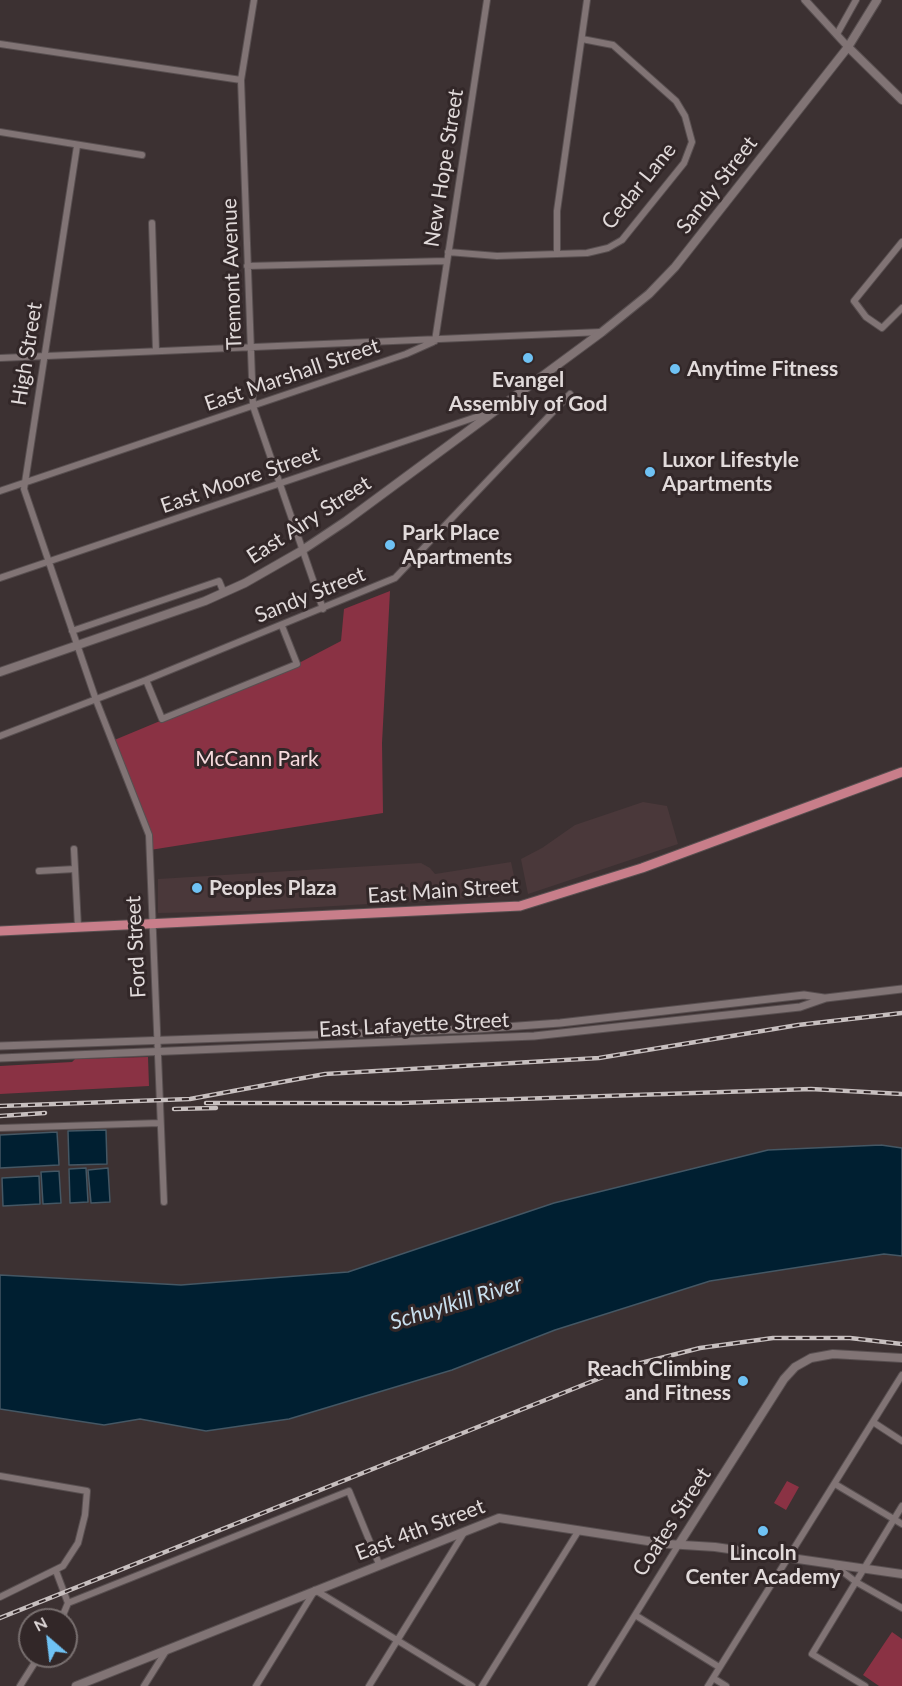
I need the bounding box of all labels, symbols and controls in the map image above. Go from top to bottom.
street label: New Hope Street [419,87,469,249]
street label: Sandy Street [671,131,763,239]
street label: Cedar Lane [596,138,682,234]
street label: Tremont Avenue [217,198,247,350]
street label: High Street [6,301,48,407]
street label: East Marshall Street [201,333,383,417]
marker: Evangel Assembly of God [521,351,535,365]
place label: Anytime Fitness [687,356,838,382]
marker: Anytime Fitness [668,362,682,376]
place label: Evangel Assembly of God [449,367,607,417]
street label: East Moore Street [157,441,323,519]
place label: Luxor Lifestyle Apartments [662,447,799,497]
marker: Luxor Lifestyle Apartments [643,465,657,479]
street label: East Airy Street [242,471,376,569]
place label: Park Place Apartments [402,520,512,570]
marker: Park Place Apartments [383,538,397,552]
street label: Sandy Street [251,561,369,629]
park label: McCann Park [195,746,319,772]
street label: East Main Street [367,873,519,909]
place label: Peoples Plaza [209,875,337,901]
marker: Peoples Plaza [190,881,204,895]
street label: Ford Street [121,895,151,999]
street label: East Lafayette Street [318,1007,510,1043]
water label: Schuylkill River [387,1270,525,1336]
place label: Reach Climbing and Fitness [587,1356,731,1406]
marker: Reach Climbing and Fitness [736,1374,750,1388]
street label: Coates Street [628,1463,716,1581]
street label: East 4th Street [352,1494,488,1566]
marker: Lincoln Center Academy [756,1524,770,1538]
place label: Lincoln Center Academy [685,1540,841,1590]
north arrow [18,1608,78,1668]
text: N [30,1612,50,1635]

